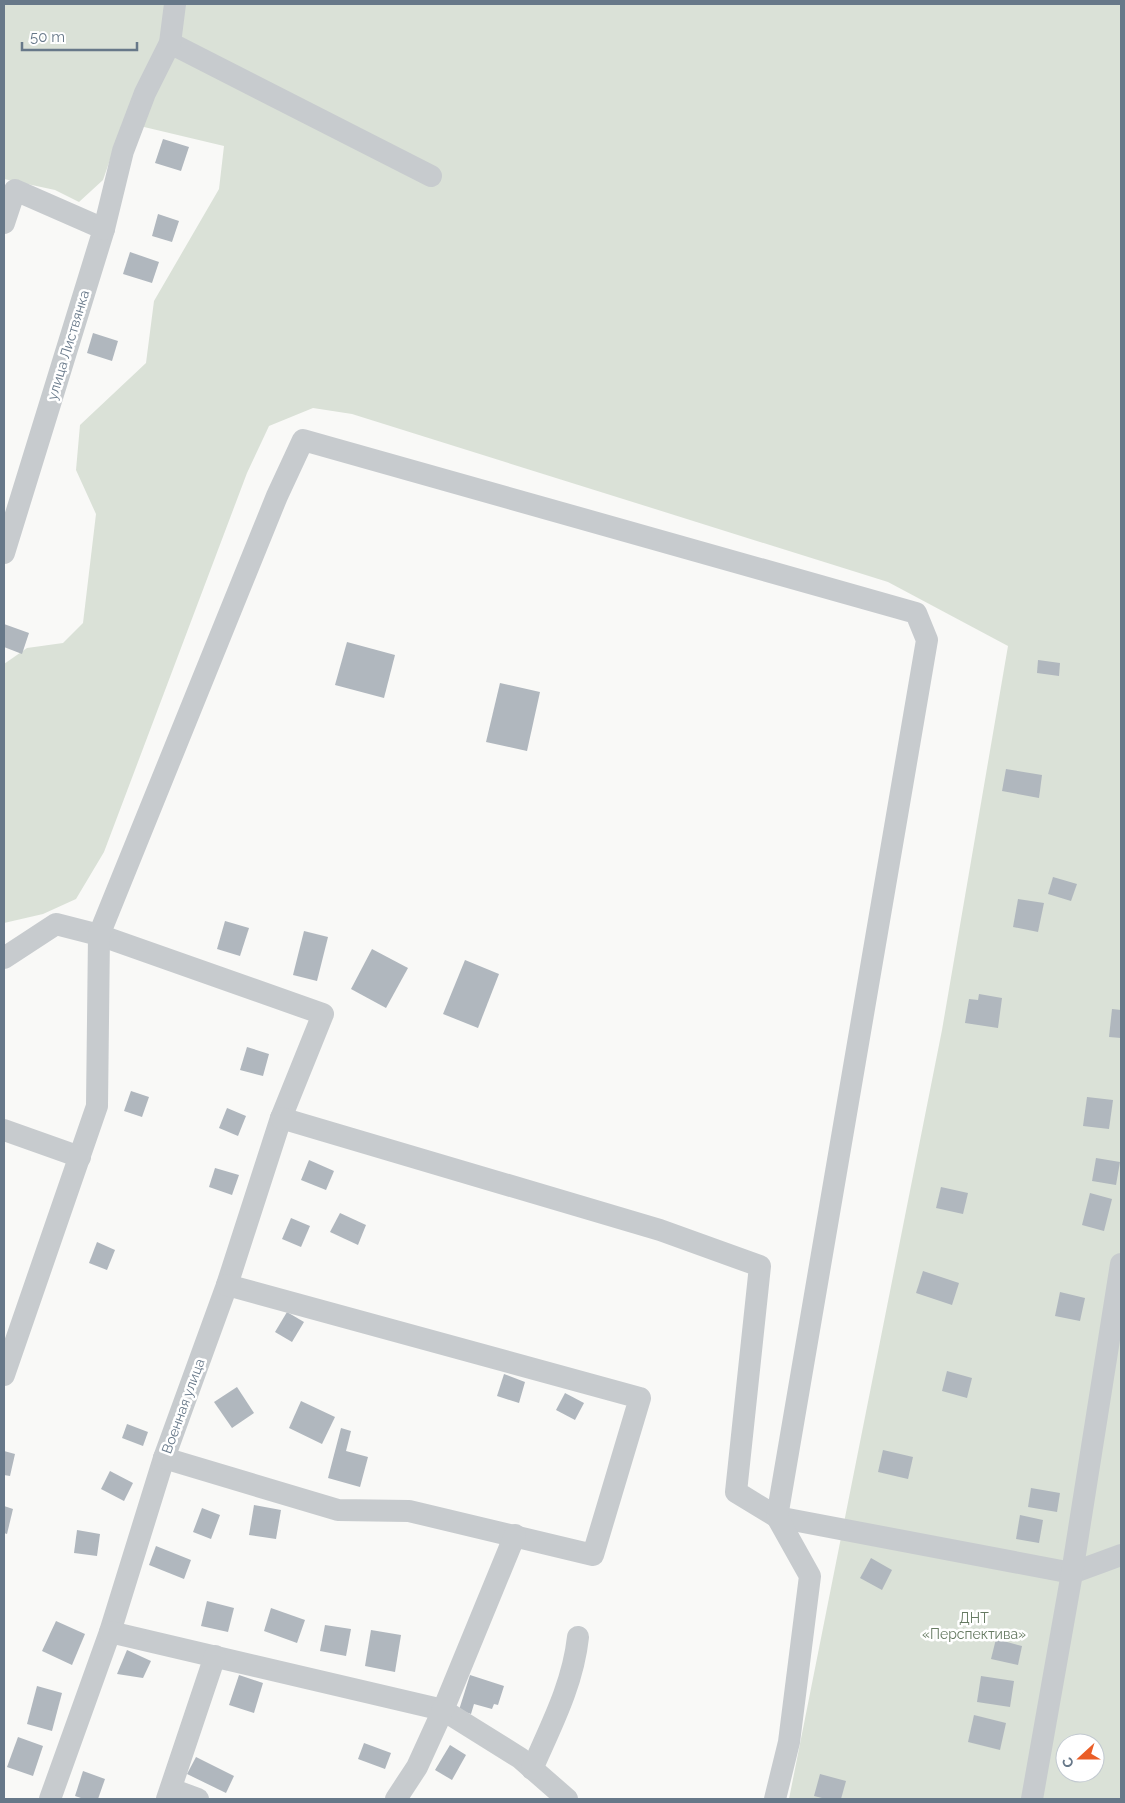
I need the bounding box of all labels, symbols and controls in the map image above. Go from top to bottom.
scale bar [22,20,138,52]
text: 50 m [30,28,65,46]
street label: улица Листвянка [44,288,92,402]
street label: Военная улица [158,1356,208,1456]
park label: ДНТ «Перспектива» [922,1610,1026,1642]
north arrow [1055,1733,1105,1783]
text: С [1059,1755,1077,1770]

